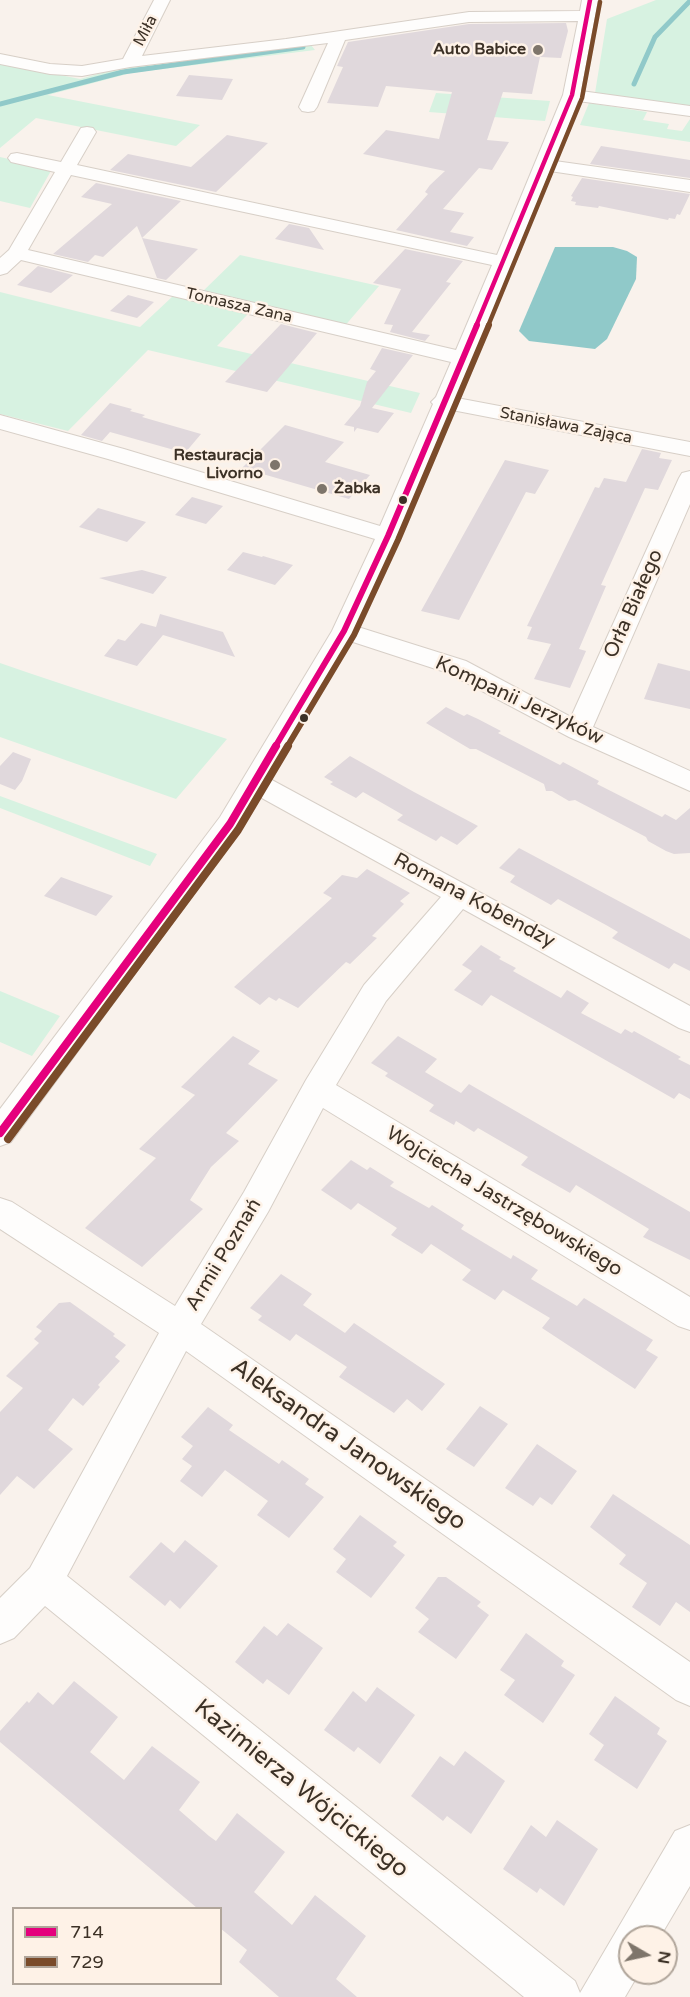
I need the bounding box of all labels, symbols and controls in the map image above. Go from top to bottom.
street label: Miła [130,12,162,50]
place label: Auto Babice [433,40,526,60]
marker: Auto Babice [531,43,545,57]
street label: Tomasza Zana [184,284,294,328]
street label: Stanisława Zająca [498,404,634,448]
place label: Restauracja Livorno [173,446,263,484]
marker: Restauracja Livorno [268,458,282,472]
place label: Żabka [334,479,381,499]
marker: Żabka [315,482,329,496]
unlabelled marker [397,494,409,506]
street label: Orła Białego [599,546,669,662]
street label: Kompanii Jerzyków [431,652,607,750]
unlabelled marker [298,712,310,724]
street label: Romana Kobendzy [389,848,559,954]
street label: Wojciecha Jastrzębowskiego [381,1122,627,1282]
street label: Armii Poznań [181,1194,267,1316]
street label: Aleksandra Janowskiego [225,1353,471,1537]
street label: Kazimierza Wójcickiego [188,1694,414,1884]
legend [12,1907,222,1985]
text: 714 [70,1921,104,1943]
north arrow [618,1925,678,1985]
text: N [653,1950,675,1965]
text: 729 [70,1951,104,1973]

